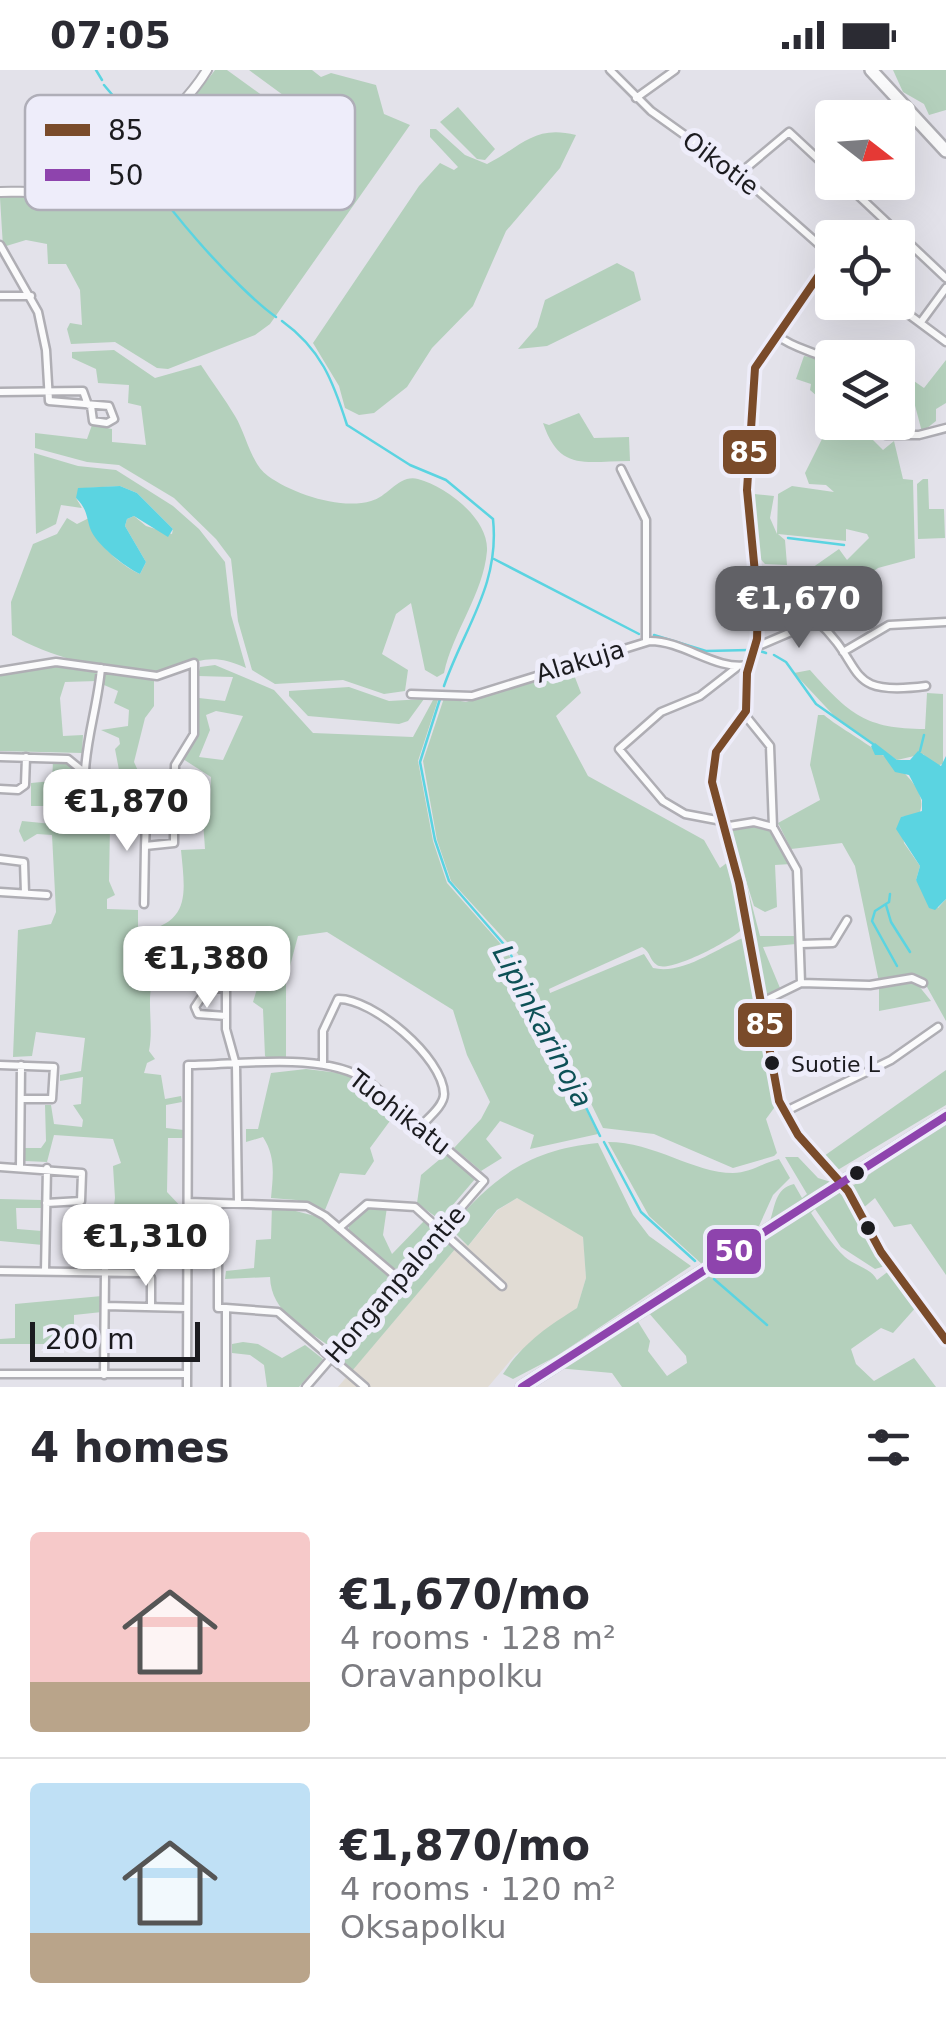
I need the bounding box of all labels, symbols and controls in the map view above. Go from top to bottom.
text: 07:05 [50,13,171,57]
legend [25,95,355,210]
north arrow [815,100,915,200]
map controls [815,100,915,440]
text: 85 [108,114,144,147]
street label: Oikotie [677,125,764,201]
text: 50 [108,159,144,192]
button: locate [815,220,915,320]
button: layers [815,340,915,440]
line badge: 85 [721,428,778,476]
text: 85 [730,436,768,469]
pin: €1,670 [718,566,880,651]
text: €1,670 [737,579,861,617]
street label: Alakuja [532,634,628,689]
pin: €1,870 [46,769,208,854]
text: €1,870 [65,782,189,820]
pin: €1,380 [126,926,288,1011]
text: €1,380 [145,939,269,977]
water label: Lipinkarinoja [486,939,599,1113]
line badge: 85 [736,1001,794,1049]
text: 85 [746,1008,784,1041]
place label: Suotie L [791,1052,881,1077]
marker: Suotie L [762,1053,782,1073]
street label: Tuohikatu [343,1063,456,1161]
unlabelled marker [847,1163,867,1183]
street label: Honganpalontie [319,1200,471,1369]
pin: €1,310 [65,1204,227,1289]
text: €1,310 [84,1217,208,1255]
unlabelled marker [858,1218,878,1238]
line badge: 50 [705,1227,763,1276]
text: 50 [715,1235,753,1268]
scale bar [30,1317,200,1362]
text: 200 m [45,1323,135,1356]
icon: filters [861,1420,916,1475]
text: 4 homes [30,1423,230,1472]
text: €1,670/mo [340,1570,590,1619]
icon: home [110,1572,230,1692]
text: 4 rooms · 128 m² [340,1619,616,1657]
text: Oravanpolku [340,1657,543,1695]
text: €1,870/mo [340,1821,590,1870]
icon: home [110,1823,230,1943]
text: 4 rooms · 120 m² [340,1870,616,1908]
text: Oksapolku [340,1908,507,1946]

